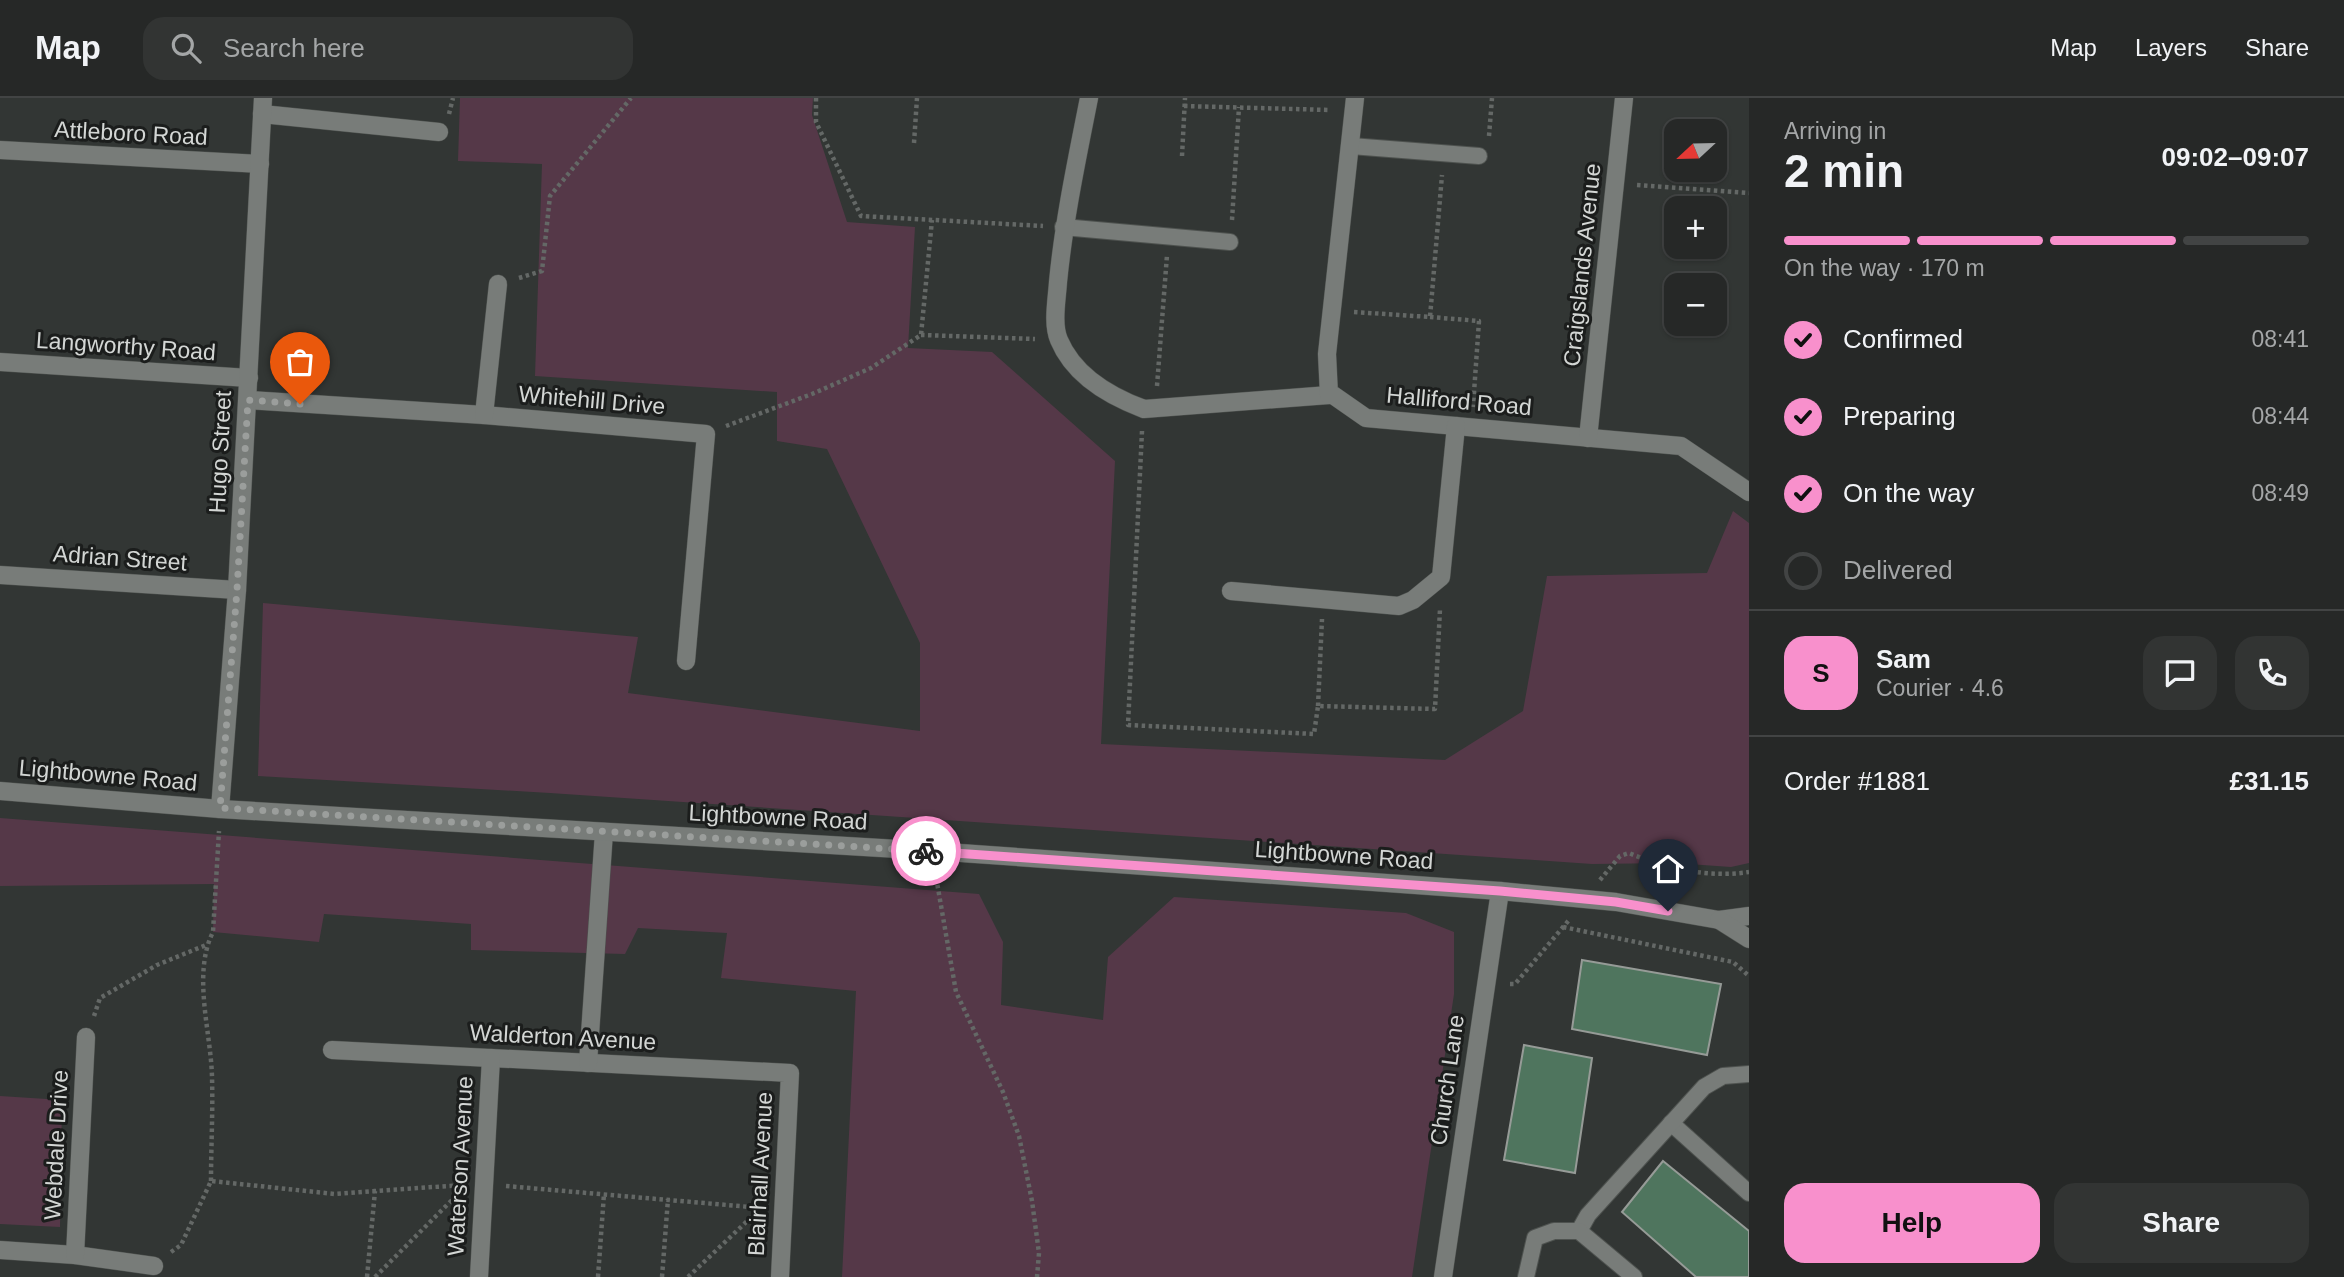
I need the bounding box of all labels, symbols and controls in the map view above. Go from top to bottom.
search box [143,17,633,80]
text: Map [35,29,101,66]
icon: search [167,29,205,67]
text: Search here [223,33,365,63]
text: Map [2050,34,2097,61]
text: Layers [2135,34,2207,61]
text: Share [2245,34,2309,61]
street label: Attleboro Road [54,116,208,150]
text: Arriving in [1784,118,1886,144]
north arrow [1664,119,1727,182]
map controls [1664,119,1727,336]
text: 09:02–09:07 [2162,142,2309,172]
text: 2 min [1784,145,1904,197]
street label: Craigslands Avenue [1558,162,1606,368]
button: + [1664,196,1727,259]
text: On the way · 170 m [1784,255,1985,281]
button: − [1664,273,1727,336]
icon: check [1784,321,1822,359]
text: Confirmed [1843,324,1963,354]
text: 08:41 [2251,326,2309,352]
street label: Langworthy Road [35,327,217,365]
pin [270,332,330,404]
icon: bag [281,343,319,381]
street label: Whitehill Drive [518,381,666,419]
street label: Halliford Road [1385,382,1533,420]
street label: Hugo Street [204,389,236,514]
icon: check [1784,398,1822,436]
text: Preparing [1843,401,1956,431]
text: 08:44 [2251,403,2309,429]
icon: check [1784,475,1822,513]
text: On the way [1843,478,1975,508]
text: 08:49 [2251,480,2309,506]
street label: Adrian Street [52,540,188,576]
text: Delivered [1843,555,1953,585]
button: chat [2143,636,2217,710]
button: phone [2235,636,2309,710]
text: Sam [1876,644,1931,674]
text: S [1812,658,1830,688]
text: Courier · 4.6 [1876,675,2004,701]
street label: Lightbowne Road [18,754,198,796]
text: Order #1881 [1784,766,1930,796]
text: £31.15 [2229,766,2309,796]
street label: Lightbowne Road [688,799,868,835]
courier [891,816,961,886]
icon: bike [907,832,945,870]
street label: Lightbowne Road [1254,836,1434,874]
pin [1638,839,1698,911]
icon: home [1649,850,1687,888]
street label: Church Lane [1425,1013,1469,1147]
street label: Walderton Avenue [469,1019,657,1055]
street label: Webdale Drive [39,1069,73,1221]
street label: Waterson Avenue [442,1075,478,1257]
street label: Blairhall Avenue [743,1091,777,1257]
button: Help [1784,1183,2040,1263]
button: Share [2054,1183,2309,1263]

